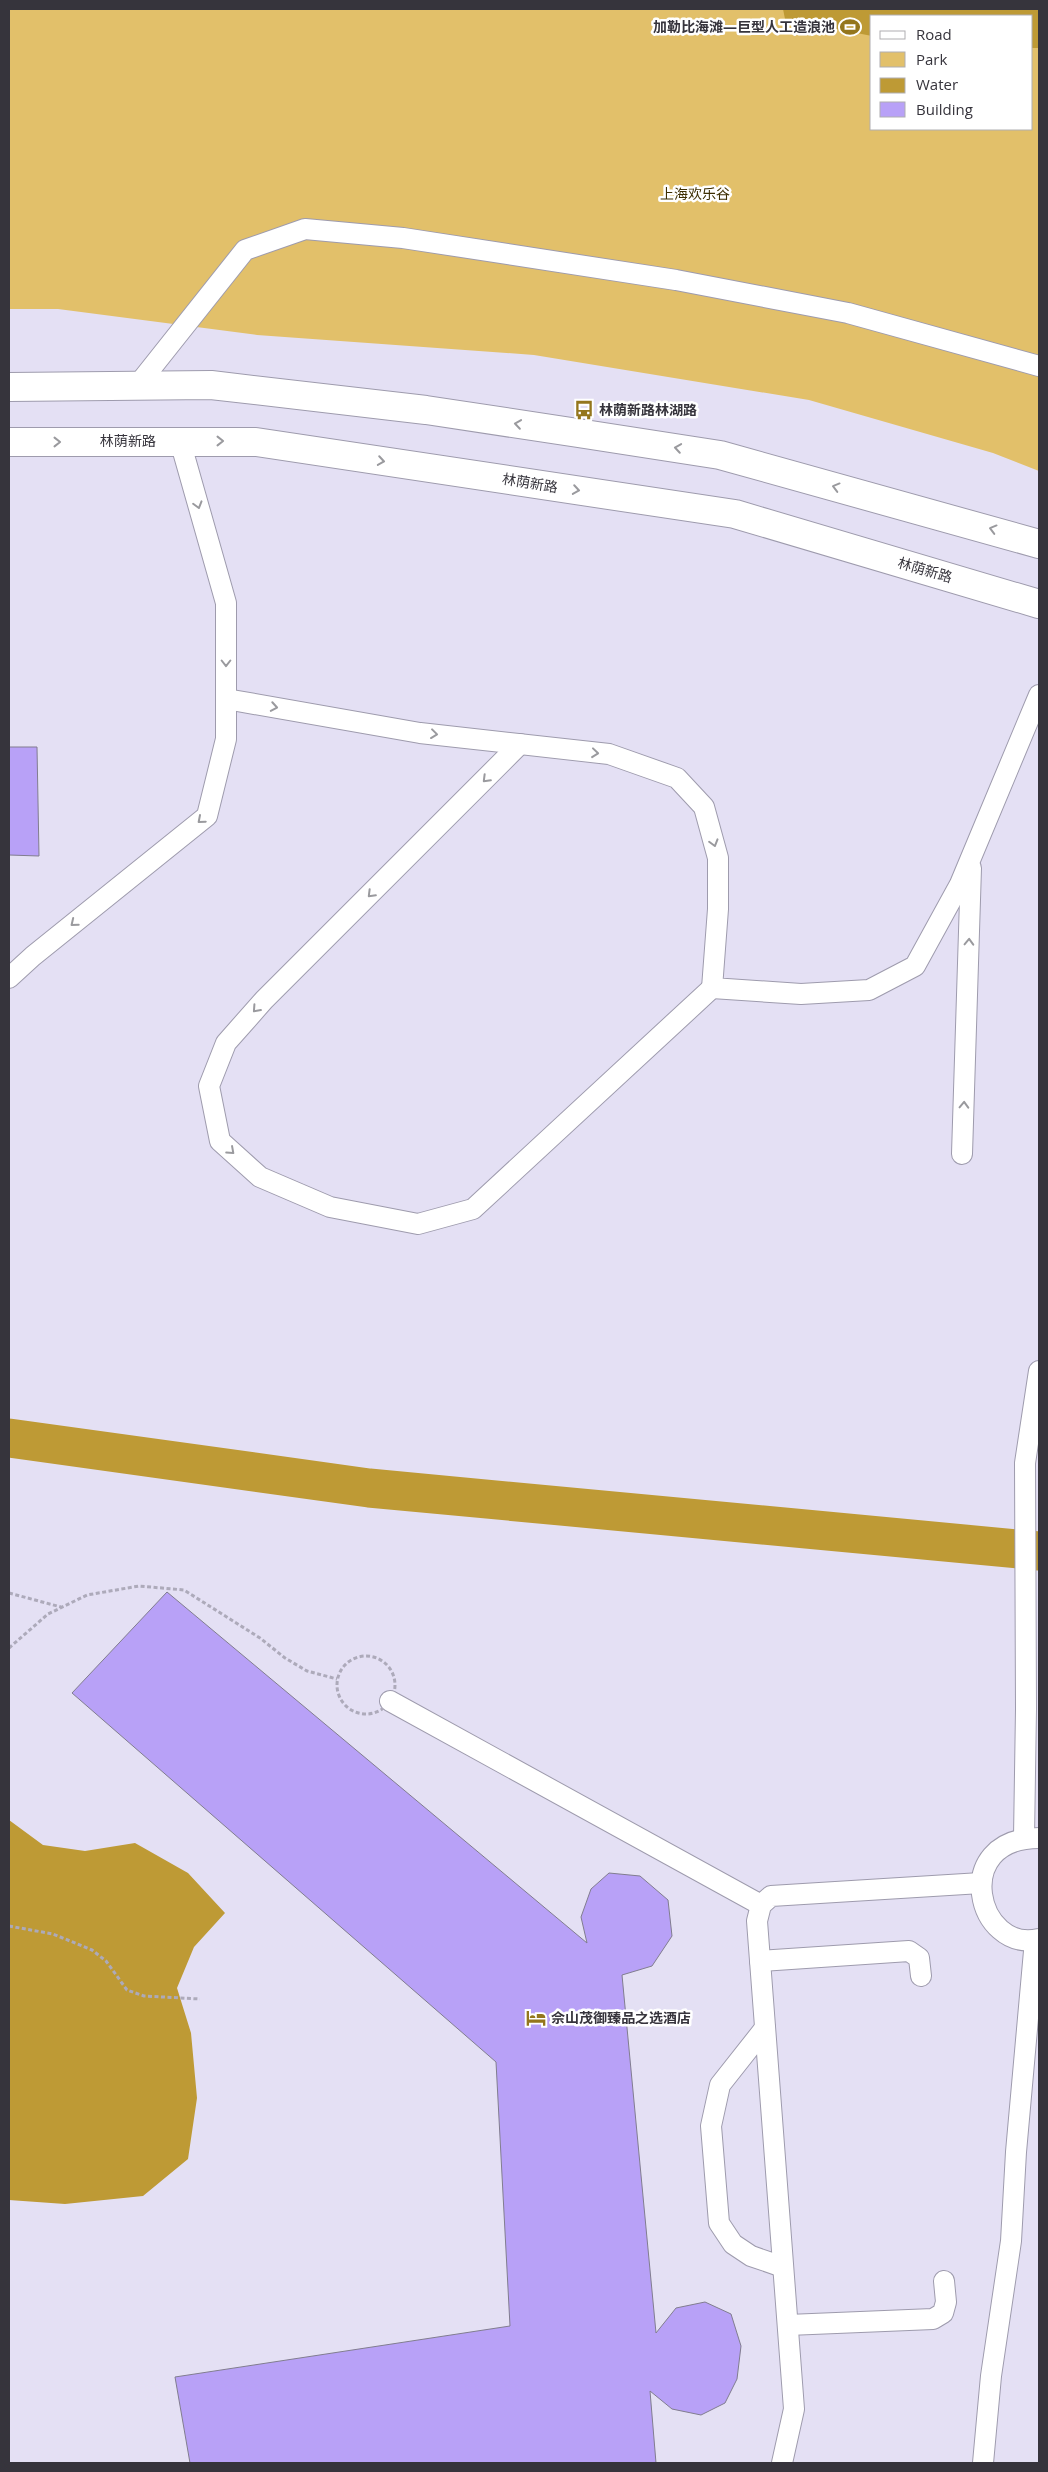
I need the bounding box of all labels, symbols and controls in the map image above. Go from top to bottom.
legend [870,15,1033,130]
sports icon: 加勒比海滩—巨型人工造浪池 [839,16,861,38]
place label: 加勒比海滩—巨型人工造浪池 [653,17,835,36]
text: Road [916,24,952,44]
text: Park [916,49,947,69]
text: Water [916,74,958,94]
text: Building [916,99,973,119]
park label: 上海欢乐谷 [660,184,730,203]
bus stop icon: 林荫新路林湖路 [573,399,595,421]
place label: 林荫新路林湖路 [599,400,697,419]
one-way arrow [513,419,522,429]
street label: 林荫新路 [100,431,156,450]
one-way arrow [216,436,224,446]
one-way arrow [54,437,62,447]
one-way arrow [674,444,682,454]
one-way arrow [377,455,385,465]
street label: 林荫新路 [501,469,559,496]
one-way arrow [832,482,840,492]
one-way arrow [573,484,581,495]
one-way arrow [192,500,202,508]
one-way arrow [989,525,997,535]
street label: 林荫新路 [896,553,955,586]
one-way arrow [221,660,231,668]
one-way arrow [269,702,278,712]
one-way arrow [430,728,438,739]
one-way arrow [592,747,600,758]
one-way arrow [482,773,491,782]
one-way arrow [197,815,206,824]
one-way arrow [708,838,719,847]
one-way arrow [368,889,377,898]
one-way arrow [71,917,80,926]
one-way arrow [963,938,974,946]
one-way arrow [253,1004,262,1013]
one-way arrow [958,1101,969,1109]
one-way arrow [225,1145,234,1154]
hotel icon: 佘山茂御臻品之选酒店 [525,2007,547,2029]
place label: 佘山茂御臻品之选酒店 [551,2008,691,2027]

